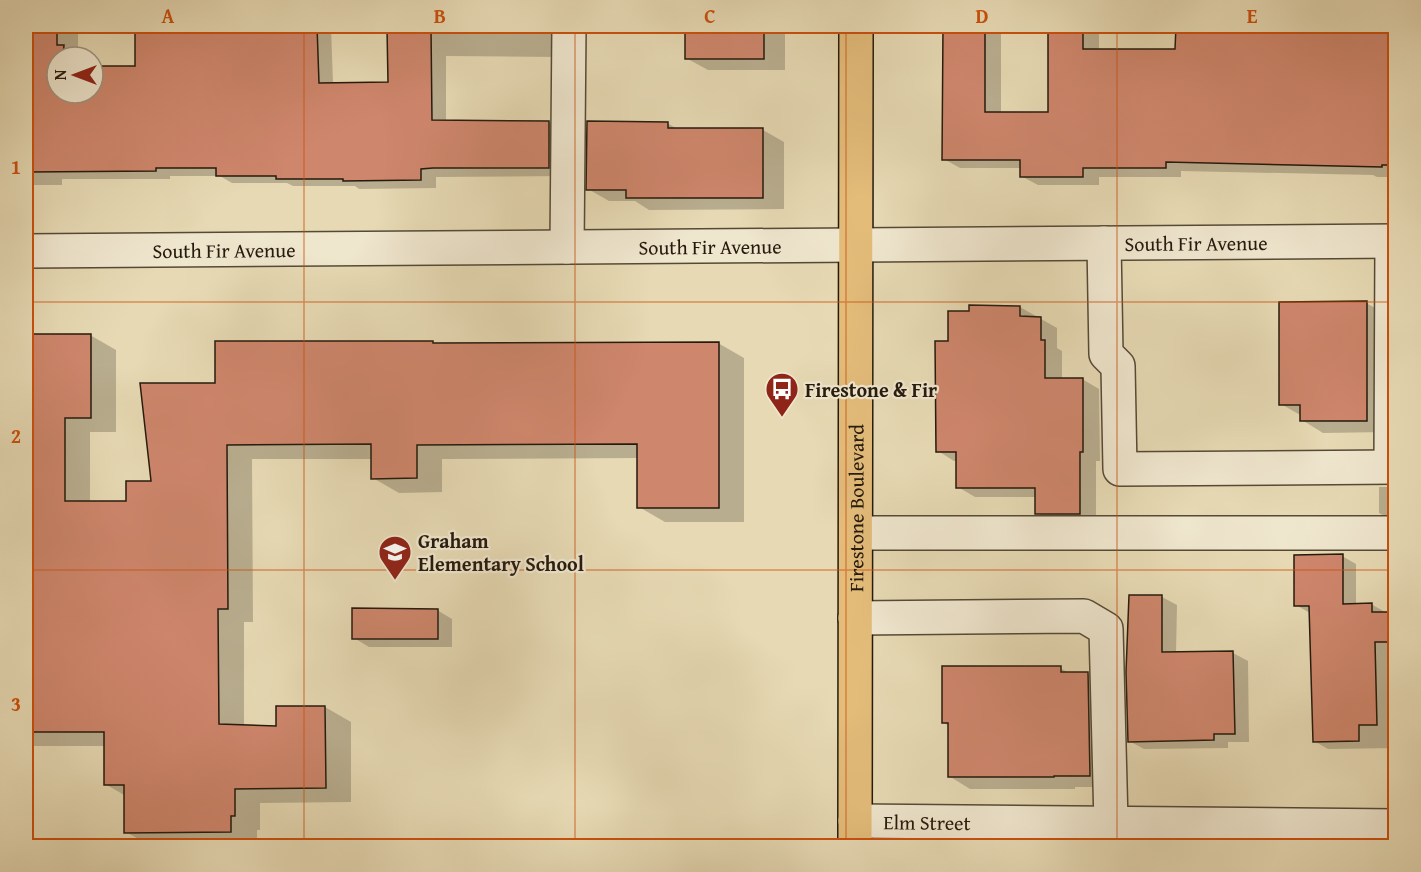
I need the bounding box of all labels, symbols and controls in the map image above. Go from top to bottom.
text: A [162,1,175,30]
text: B [434,1,446,30]
text: C [704,1,716,30]
text: D [975,1,989,30]
text: E [1247,1,1258,30]
north arrow [45,45,105,105]
text: N [48,69,72,80]
text: 1 [11,152,21,181]
street label: South Fir Avenue [1124,227,1268,257]
street label: South Fir Avenue [638,231,782,261]
street label: South Fir Avenue [152,235,296,265]
bus stop icon: Firestone & Fir [764,371,800,418]
place label: Firestone & Fir [805,375,937,404]
text: 2 [11,421,21,450]
street label: Firestone Boulevard [841,424,870,592]
place label: Graham Elementary School [418,526,584,578]
school or university icon: Graham Elementary School [377,534,413,581]
text: 3 [11,689,21,718]
street label: Elm Street [883,807,971,837]

